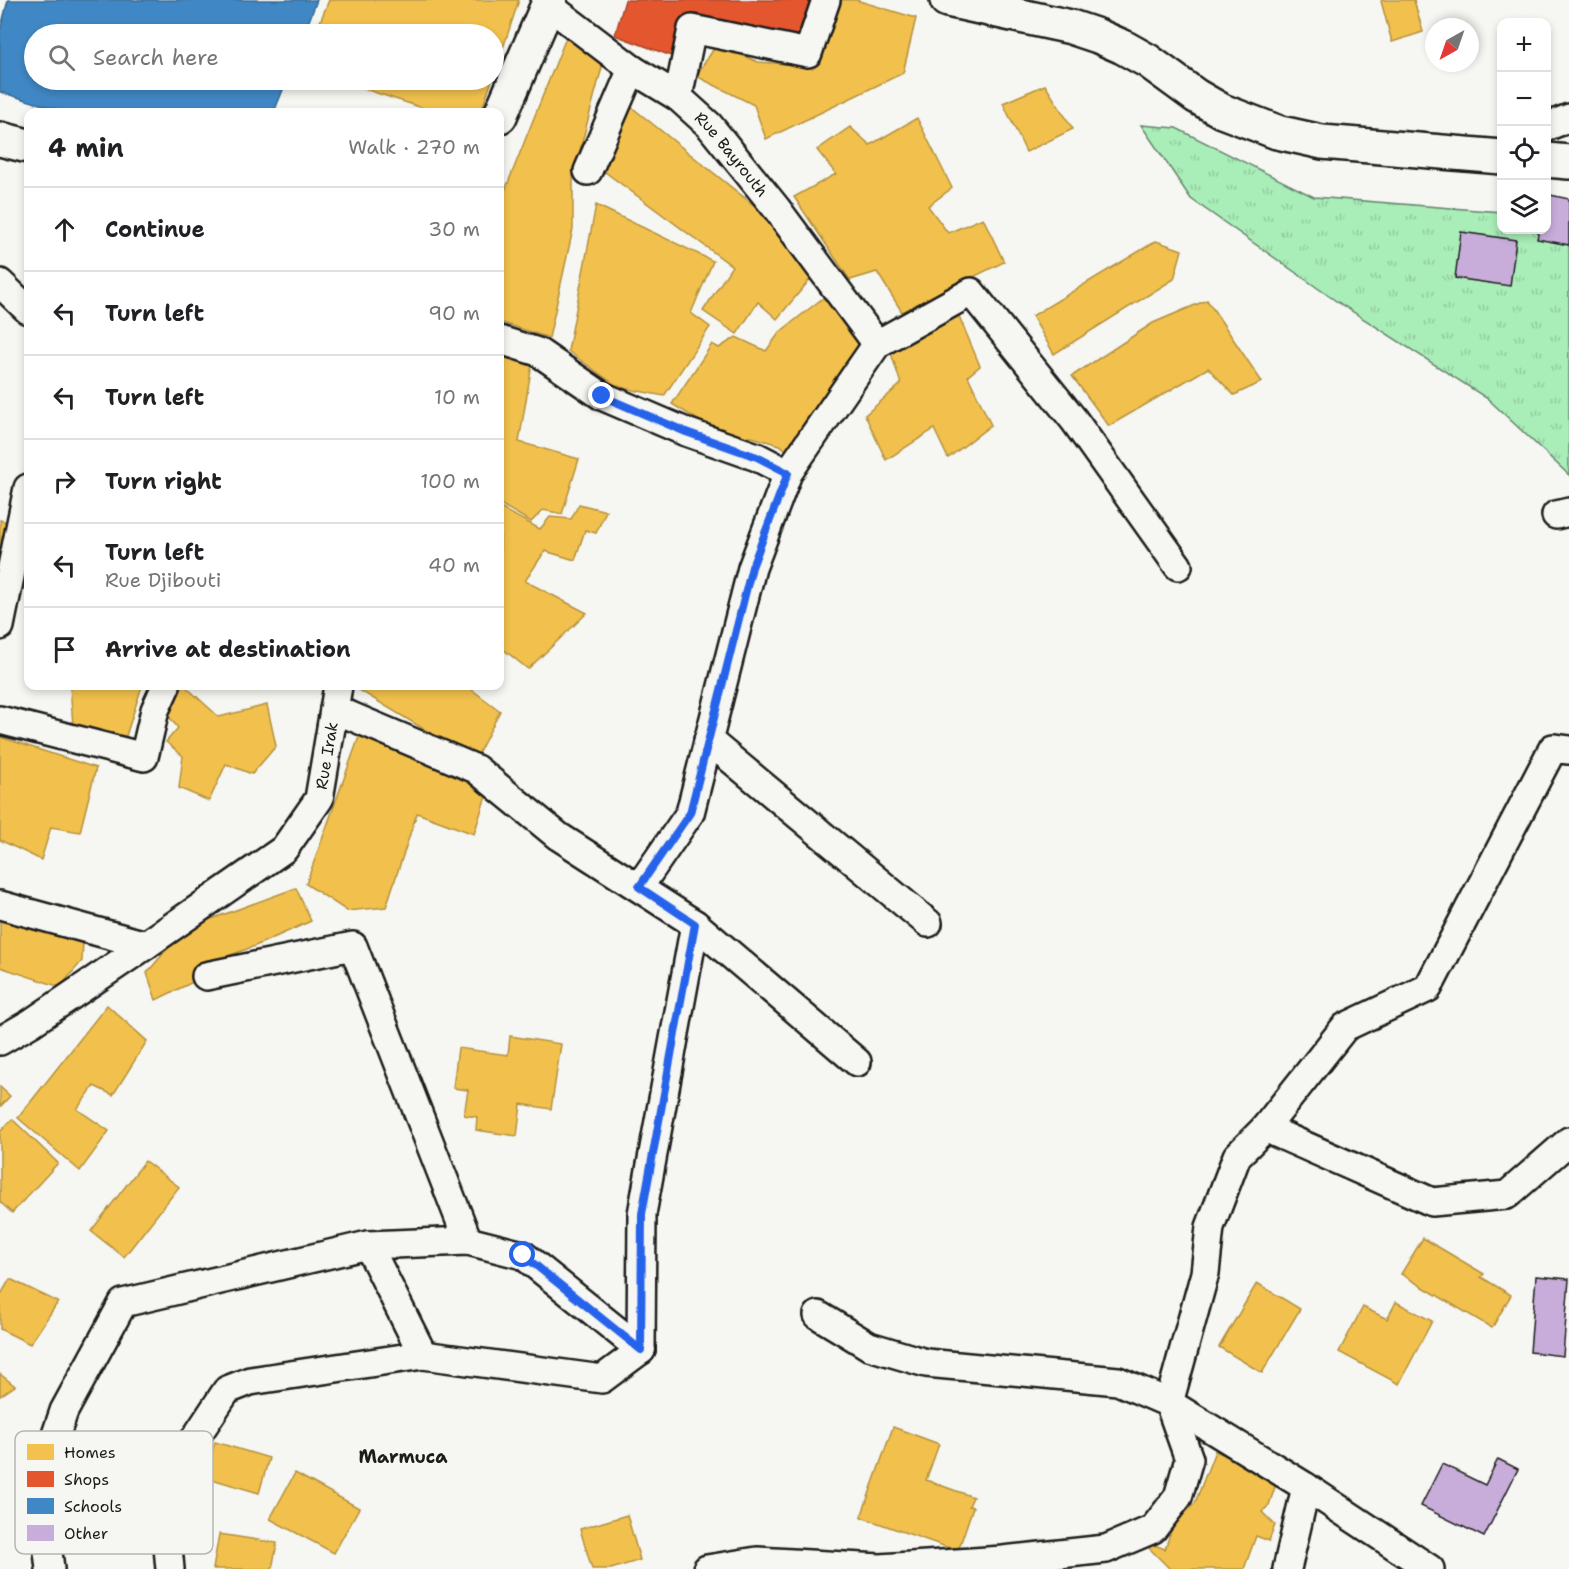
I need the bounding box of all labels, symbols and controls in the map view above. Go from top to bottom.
north arrow [1425,18,1479,72]
map controls [1497,18,1551,234]
button: + [1497,18,1551,72]
search box [24,24,504,90]
icon: search [45,41,78,74]
text: Search here [93,43,219,72]
button: − [1497,72,1551,126]
street label: Rue Bayrouth [690,107,773,201]
button: locate [1497,126,1551,180]
text: 4 min [48,130,124,165]
text: Walk · 270 m [348,134,480,160]
button: layers [1497,180,1551,234]
icon: ahead [48,213,81,246]
text: Continue [105,215,205,244]
text: 30 m [428,216,480,242]
icon: left [48,297,81,330]
text: Turn left [105,299,204,328]
text: 90 m [428,300,480,326]
icon: left [48,381,81,414]
route end [588,382,614,408]
text: Turn left [105,383,204,412]
text: 10 m [434,384,480,410]
icon: right [48,465,81,498]
text: Turn right [105,467,222,496]
text: 100 m [420,468,480,494]
text: Turn left [105,538,204,567]
icon: left [48,549,81,582]
text: 40 m [428,552,480,578]
text: Rue Djibouti [105,567,221,593]
icon: arrive [48,633,81,666]
text: Arrive at destination [105,635,351,664]
street label: Rue Irak [310,720,342,791]
route start [509,1241,535,1267]
legend [15,1431,213,1554]
text: Homes [64,1442,116,1463]
district label: Marmuca [358,1445,448,1469]
text: Shops [64,1469,109,1490]
text: Schools [64,1496,122,1517]
text: Other [64,1523,108,1544]

